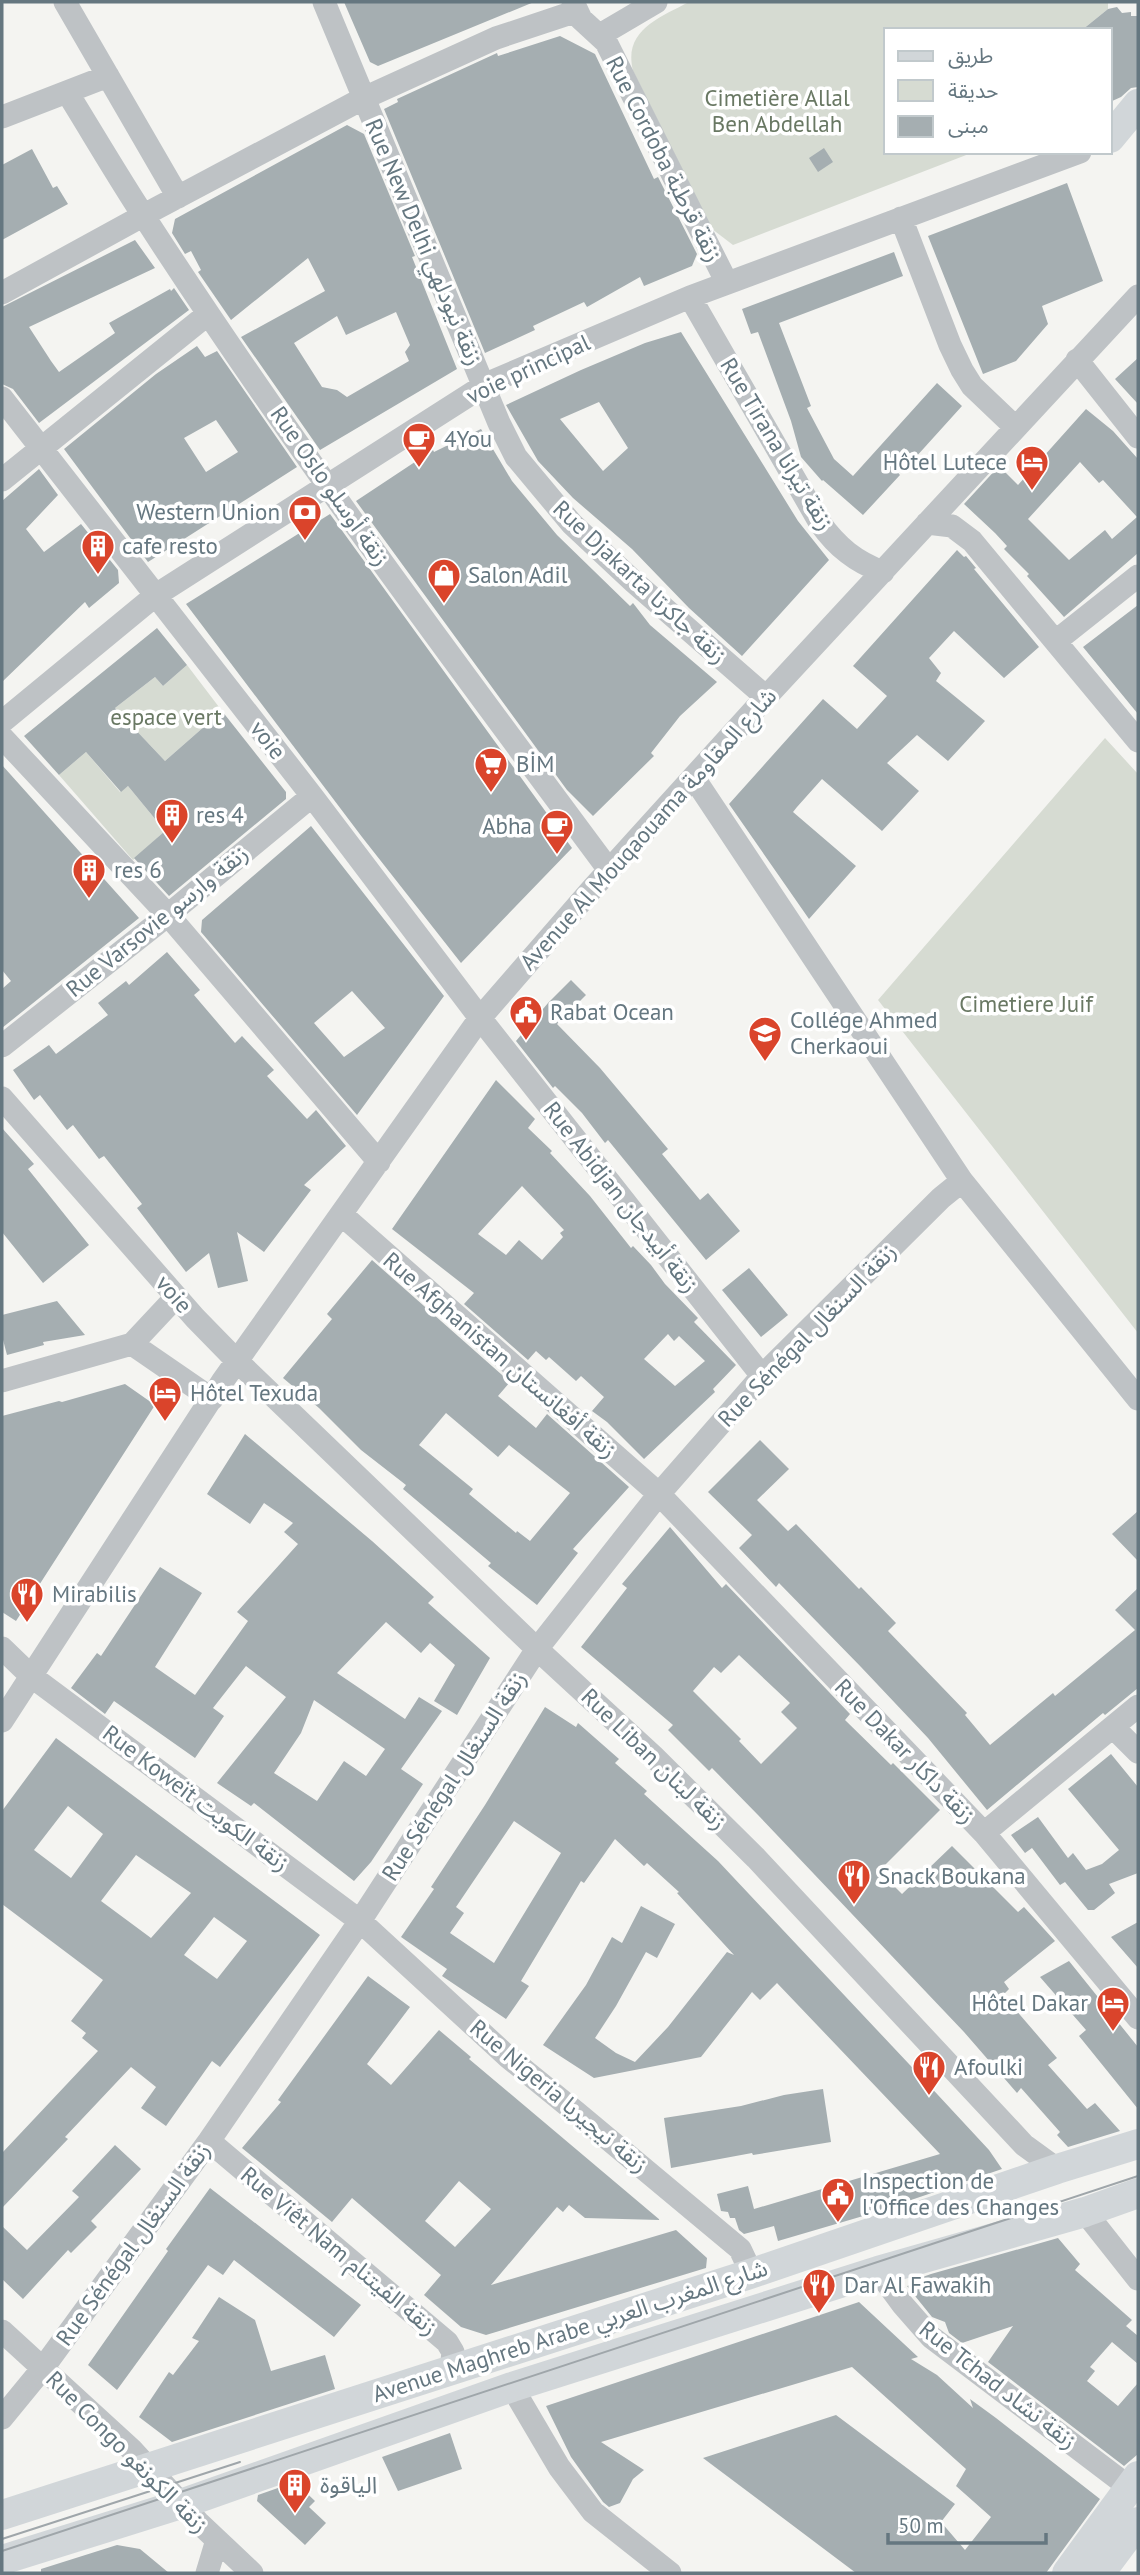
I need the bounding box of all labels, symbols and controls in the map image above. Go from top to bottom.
legend [884,28,1112,154]
text: طريق [948,42,993,69]
street label: Rue Cordoba زنقة قرطبة [600,51,729,266]
text: حديقة [948,77,998,104]
park label: Cimetière Allal Ben Abdellah [704,83,850,138]
text: مبنى [948,112,989,139]
street label: Rue New Delhi زنقة نيودلهي [356,114,490,371]
street label: voie principal [461,327,595,410]
street label: Rue Tirana زنقة تيرانا [714,352,840,535]
street label: Rue Oslo زنقة أوسلو [264,400,396,571]
cafe icon: 4You [400,420,438,469]
place label: 4You [444,424,492,453]
hotel icon: Hôtel Lutece [1013,443,1051,492]
place label: Hôtel Lutece [883,447,1007,476]
bank icon: Western Union [286,493,324,542]
street label: Rue Djakarta زنقة جاكرتا [547,494,733,670]
place label: Western Union [136,497,280,526]
building icon: cafe resto [79,527,117,576]
place label: cafe resto [122,531,218,560]
shop icon: Salon Adil [425,556,463,605]
place label: Salon Adil [468,560,568,589]
street label: Avenue Al Mouqaouama شارع المقاومة [513,682,784,978]
park label: espace vert [110,702,222,731]
street label: voie [244,715,292,765]
supermarket icon: BİM [472,745,510,794]
place label: BİM [516,749,554,778]
building icon: res 4 [153,796,191,845]
place label: res 4 [196,800,244,829]
cafe icon: Abha [538,807,576,856]
place label: Abha [482,811,532,840]
street label: Rue Varsovie زنقة وارسو [60,838,254,1003]
building icon: res 6 [70,851,108,900]
place label: res 6 [114,855,162,884]
park label: Cimetiere Juif [959,989,1094,1018]
public building icon: Rabat Ocean [507,993,545,1042]
place label: Rabat Ocean [550,997,674,1026]
place label: Collége Ahmed Cherkaoui [790,1005,938,1060]
school or university icon: Collége Ahmed Cherkaoui [746,1014,784,1063]
street label: Rue Abidjan زنقة أبيدجان [538,1095,705,1298]
street label: Rue Sénégal زنقة السنغال [711,1237,902,1433]
street label: Rue Afghanistan زنقة أفغانستان [378,1245,623,1464]
street label: voie [150,1269,199,1319]
hotel icon: Hôtel Texuda [146,1374,184,1423]
place label: Hôtel Texuda [190,1378,318,1407]
restaurant icon: Mirabilis [8,1575,46,1624]
place label: Mirabilis [52,1579,137,1608]
street label: Rue Sénégal زنقة السنغال [375,1665,532,1886]
street label: Rue Dakar زنقة داكار [829,1672,982,1829]
street label: Rue Liban زنقة لبنان [576,1682,733,1835]
street label: Rue Koweït زنقة الكويت [97,1718,295,1877]
restaurant icon: Snack Boukana [835,1857,873,1906]
place label: Snack Boukana [878,1861,1026,1890]
hotel icon: Hôtel Dakar [1094,1984,1132,2033]
place label: Hôtel Dakar [971,1988,1088,2017]
street label: Rue Nigeria زنقة نيجيريا [464,2013,654,2179]
restaurant icon: Afoulki [910,2048,948,2097]
place label: Afoulki [954,2052,1023,2081]
street label: Rue Sénégal زنقة السنغال [49,2136,216,2351]
street label: Rue Viêt Nam زنقة الفيتنام [232,2160,444,2344]
place label: Inspection de l'Office des Changes [862,2166,1059,2221]
public building icon: Inspection de l'Office des Changes [819,2175,857,2224]
street label: Avenue Maghreb Arabe شارع المغرب العربي [369,2253,772,2411]
restaurant icon: Dar Al Fawakih [800,2266,838,2315]
place label: Dar Al Fawakih [844,2270,991,2299]
street label: Rue Tchad زنقة نشاد [914,2314,1083,2455]
street label: Rue Congo زنقة الكونغو [40,2365,214,2539]
building icon: الياقوة [276,2466,314,2515]
place label: الياقوة [320,2470,377,2499]
scale bar [888,2502,1046,2546]
text: 50 m [898,2512,944,2539]

